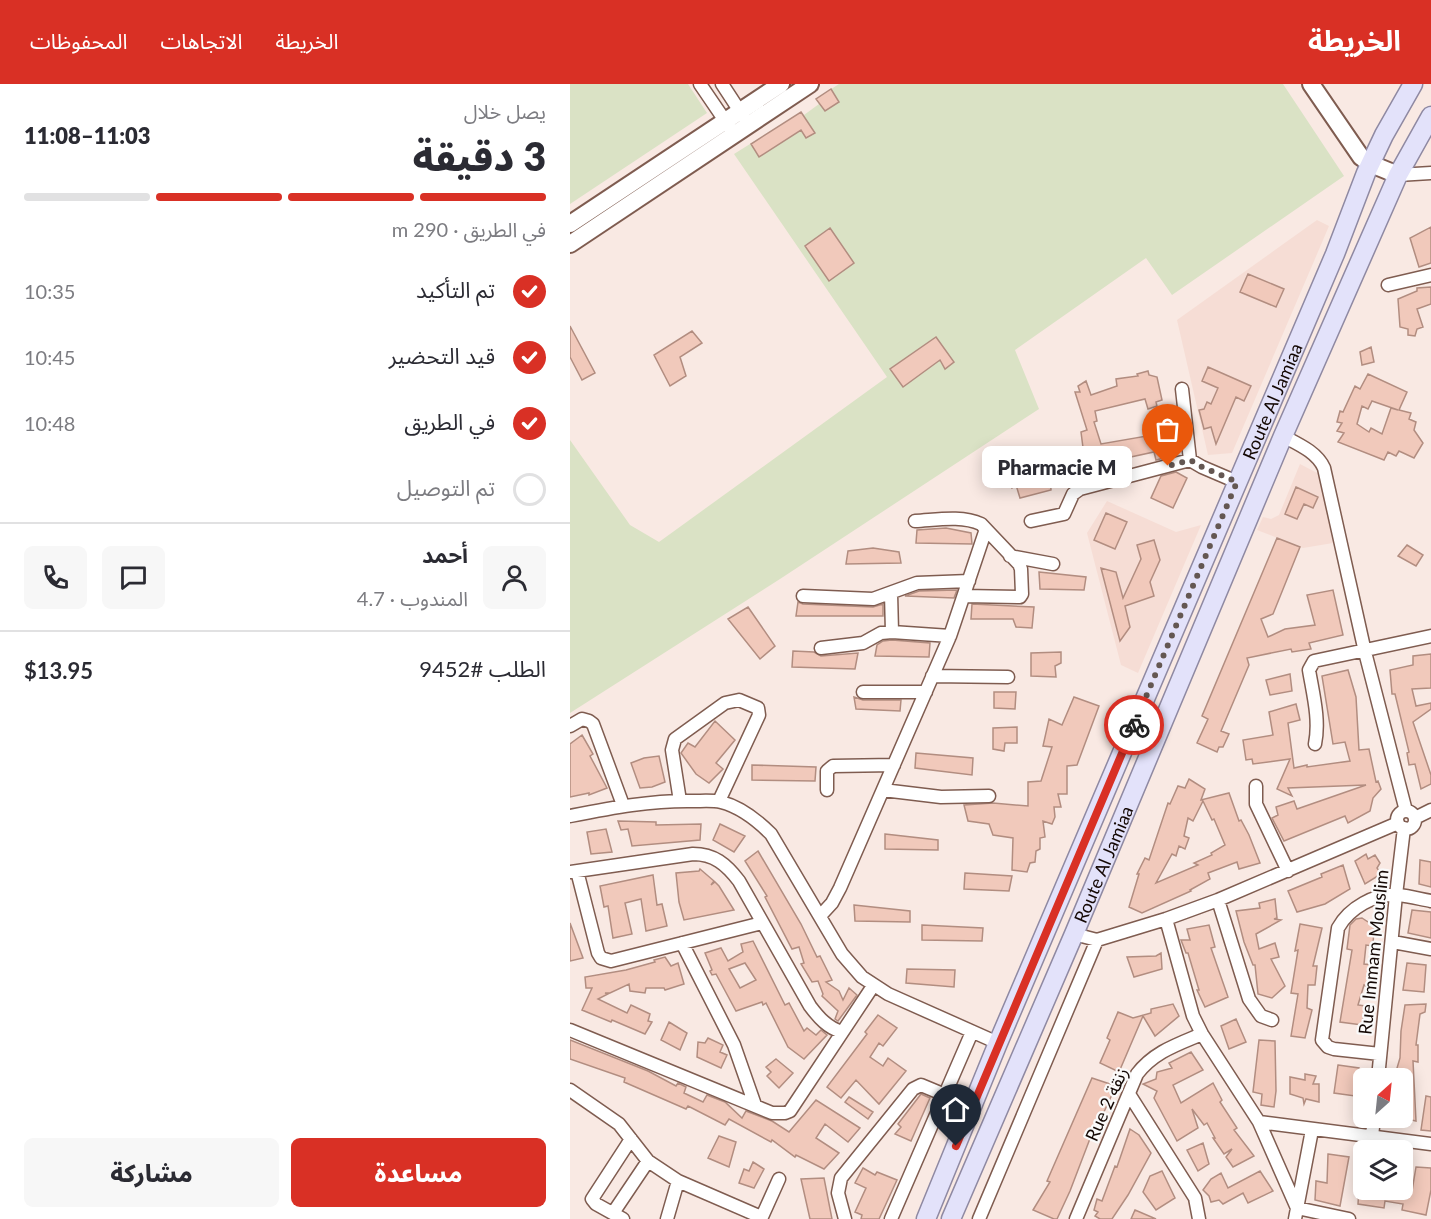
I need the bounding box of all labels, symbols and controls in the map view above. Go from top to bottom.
text: الخريطة [1308,23,1401,57]
text: المحفوظات [30,28,127,53]
text: الاتجاهات [160,28,242,53]
text: الخريطة [275,28,338,53]
text: يصل خلال [464,99,546,123]
text: 11:03–11:08 [24,122,151,149]
text: 3 دقيقة [413,133,546,179]
text: في الطريق · 290 m [392,217,546,241]
icon: check [513,275,546,308]
text: تم التأكيد [416,276,495,303]
text: 10:35 [24,279,75,303]
street label: Route Al Jamiaa [1238,340,1307,463]
icon: check [513,341,546,374]
text: قيد التحضير [389,342,495,369]
text: 10:45 [24,345,75,369]
pin [1142,404,1193,466]
icon: check [513,407,546,440]
text: في الطريق [404,408,495,435]
text: 10:48 [24,411,75,435]
icon: bag [1151,413,1184,446]
callout: Pharmacie M [982,445,1132,487]
text: Pharmacie M [997,455,1117,479]
text: تم التوصيل [397,474,495,501]
text: أحمد [422,541,468,568]
button: phone [24,546,87,609]
button: chat [102,546,165,609]
button: person [483,546,546,609]
text: المندوب · 4.7 [357,586,468,610]
text: الطلب #9452 [419,655,546,682]
text: $13.95 [24,657,93,684]
courier [1104,695,1164,755]
icon: bike [1118,709,1151,742]
street label: Route Al Jamiaa [1069,803,1138,926]
street label: Rue Immam Mouslim [1353,868,1393,1036]
street label: Rue 2 زنقة [1080,1064,1133,1145]
north arrow [1353,1068,1413,1128]
map controls [1353,1068,1413,1200]
pin [930,1084,981,1146]
icon: home [939,1093,972,1126]
button: مشاركة [24,1138,279,1207]
button: مساعدة [291,1138,546,1207]
button: layers [1353,1140,1413,1200]

